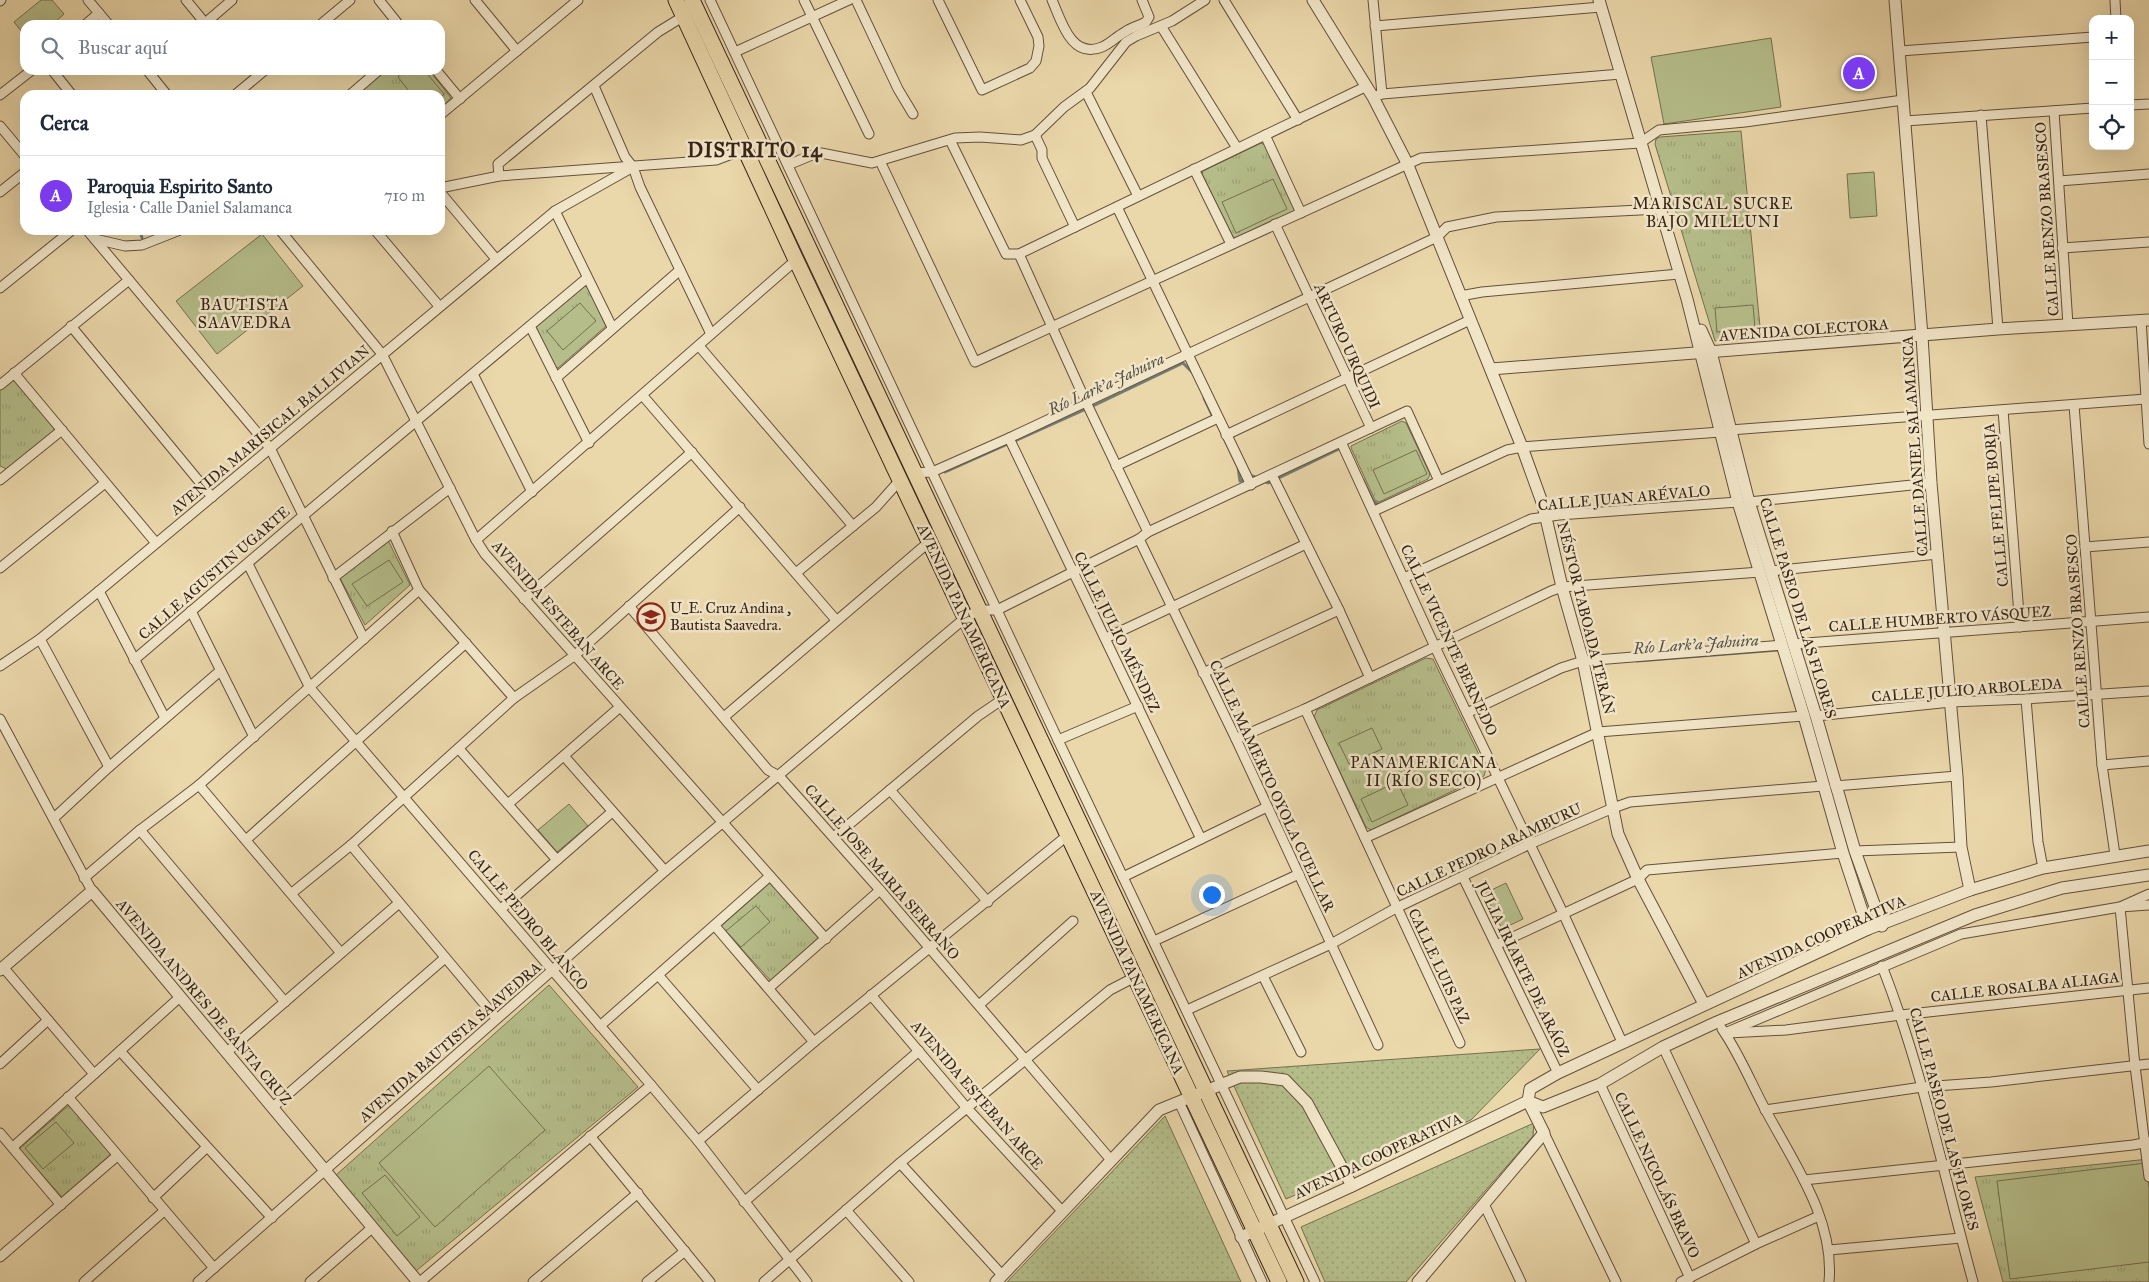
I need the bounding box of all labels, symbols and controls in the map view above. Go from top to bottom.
map controls [2089,15,2134,150]
button: + [2089,15,2134,60]
search box [20,20,445,75]
icon: search [38,34,66,62]
text: Buscar aquí [78,36,167,59]
pin: A [1843,54,1875,92]
button: − [2089,60,2134,105]
button: locate [2089,105,2134,150]
text: Cerca [40,110,89,136]
street label: CALLE RENZO BRASESCO [2031,121,2063,317]
district label: DISTRITO 14 [687,138,823,163]
text: Paroquia Espirito Santo [87,175,273,198]
text: A [51,186,61,205]
text: 710 m [384,186,425,205]
district label: MARISCAL SUCRE BAJO MILLUNI [1633,194,1793,232]
text: Iglesia · Calle Daniel Salamanca [87,198,292,217]
street label: ARTURO URQUIDI [1310,280,1384,412]
district label: BAUTISTA SAAVEDRA [198,295,292,332]
street label: AVENIDA COLECTORA [1718,315,1889,345]
street label: CALLE DANIEL SALAMANCA [1898,335,1932,557]
street label: AVENIDA MARISICAL BALLIVIAN [166,341,373,519]
water label: Río Lark’a Jahuira [1044,349,1167,420]
street label: CALLE FELIPE BORJA [1980,422,2013,588]
street label: CALLE JUAN ARÉVALO [1537,480,1711,516]
street label: CALLE PASEO DE LAS FLORES [1756,495,1840,721]
street label: CALLE AGUSTIN UGARTE [135,502,293,644]
street label: NÉSTOR TABOADA TERÁN [1553,519,1620,717]
street label: AVENIDA PANAMERICANA [913,520,1015,711]
street label: CALLE RENZO BRASESCO [2062,533,2094,729]
street label: AVENIDA ESTEBAN ARCE [488,536,628,694]
street label: CALLE VICENTE BERNEDO [1397,542,1501,738]
street label: CALLE JULIO MÉNDEZ [1069,548,1165,716]
place label: U_E. Cruz Andina , Bautista Saavedra. [670,599,791,634]
street label: CALLE HUMBERTO VÁSQUEZ [1828,601,2052,636]
school or university icon: U_E. Cruz Andina , Bautista Saavedra. [636,602,666,632]
water label: Río Lark’a Jahuira [1632,630,1760,658]
street label: CALLE MAMERTO OYOLA CUELLAR [1206,657,1339,915]
street label: CALLE JULIO ARBOLEDA [1871,674,2063,707]
district label: PANAMERICANA II (RÍO SECO) [1350,753,1498,791]
street label: CALLE JOSE MARIA SERRANO [800,781,963,964]
street label: CALLE PEDRO ARAMBURU [1394,799,1585,901]
street label: CALLE PEDRO BLANCO [464,846,592,994]
street label: JULIA IRIARTE DE ARÁOZ [1471,876,1574,1060]
your location [1199,882,1225,908]
street label: AVENIDA PANAMERICANA [1086,886,1188,1077]
street label: AVENIDA COOPERATIVA [1733,892,1908,983]
street label: AVENIDA ANDRES DE SANTA CRUZ [112,894,296,1109]
street label: CALLE LUIS PAZ [1404,906,1474,1026]
street label: AVENIDA BAUTISTA SAAVEDRA [355,958,545,1127]
street label: CALLE ROSALBA ALIAGA [1930,968,2120,1006]
street label: CALLE PASEO DE LAS FLORES [1906,1006,1982,1232]
street label: AVENIDA ESTEBAN ARCE [907,1016,1047,1174]
street label: CALLE NICOLÁS BRAVO [1611,1089,1704,1261]
street label: AVENIDA COOPERATIVA [1290,1109,1465,1203]

